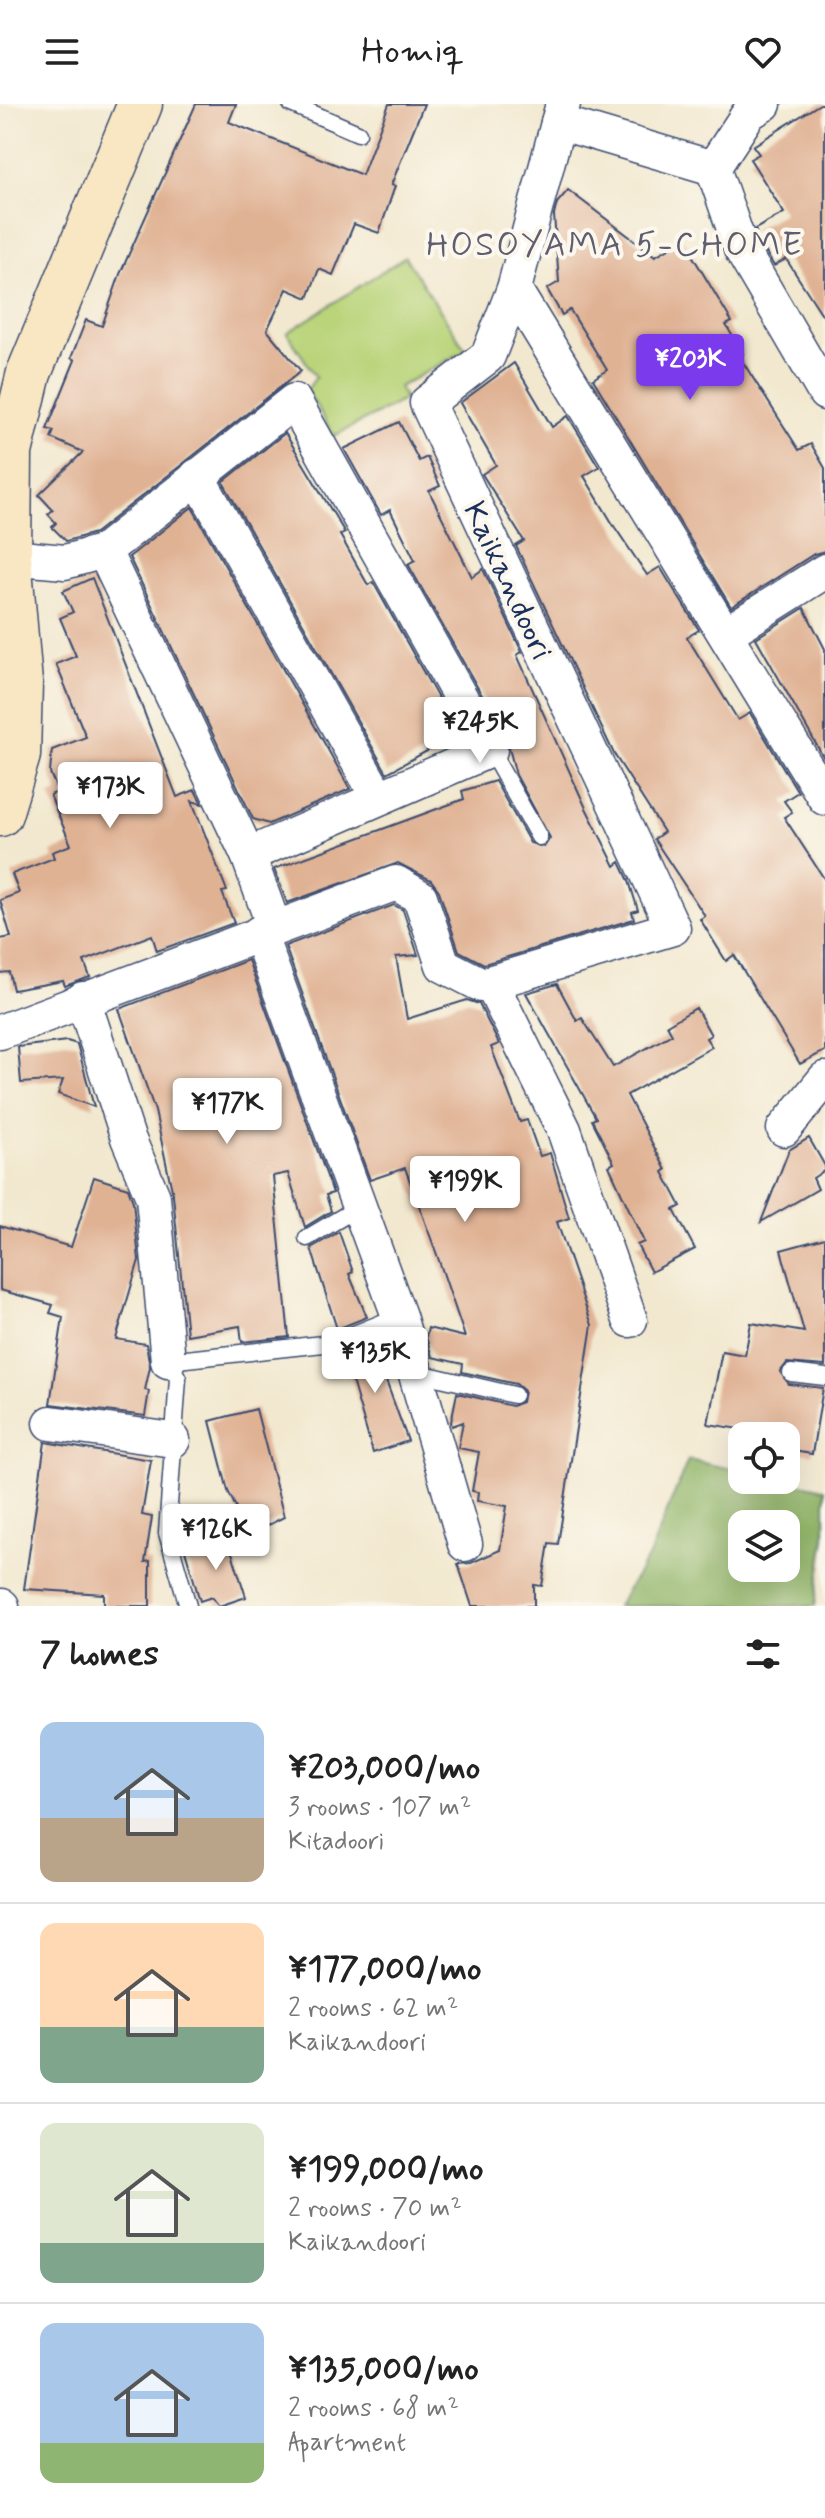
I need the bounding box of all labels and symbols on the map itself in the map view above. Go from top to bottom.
district label: HOSOYAMA 5-CHOME [426,223,804,268]
pin: ¥203K [634,334,746,402]
street label: Kaikandoori [452,495,562,667]
pin: ¥245K [424,697,536,765]
pin: ¥173K [54,762,166,830]
pin: ¥177K [171,1078,283,1146]
pin: ¥199K [409,1156,521,1224]
pin: ¥135K [319,1327,431,1395]
pin: ¥126K [160,1504,272,1572]

